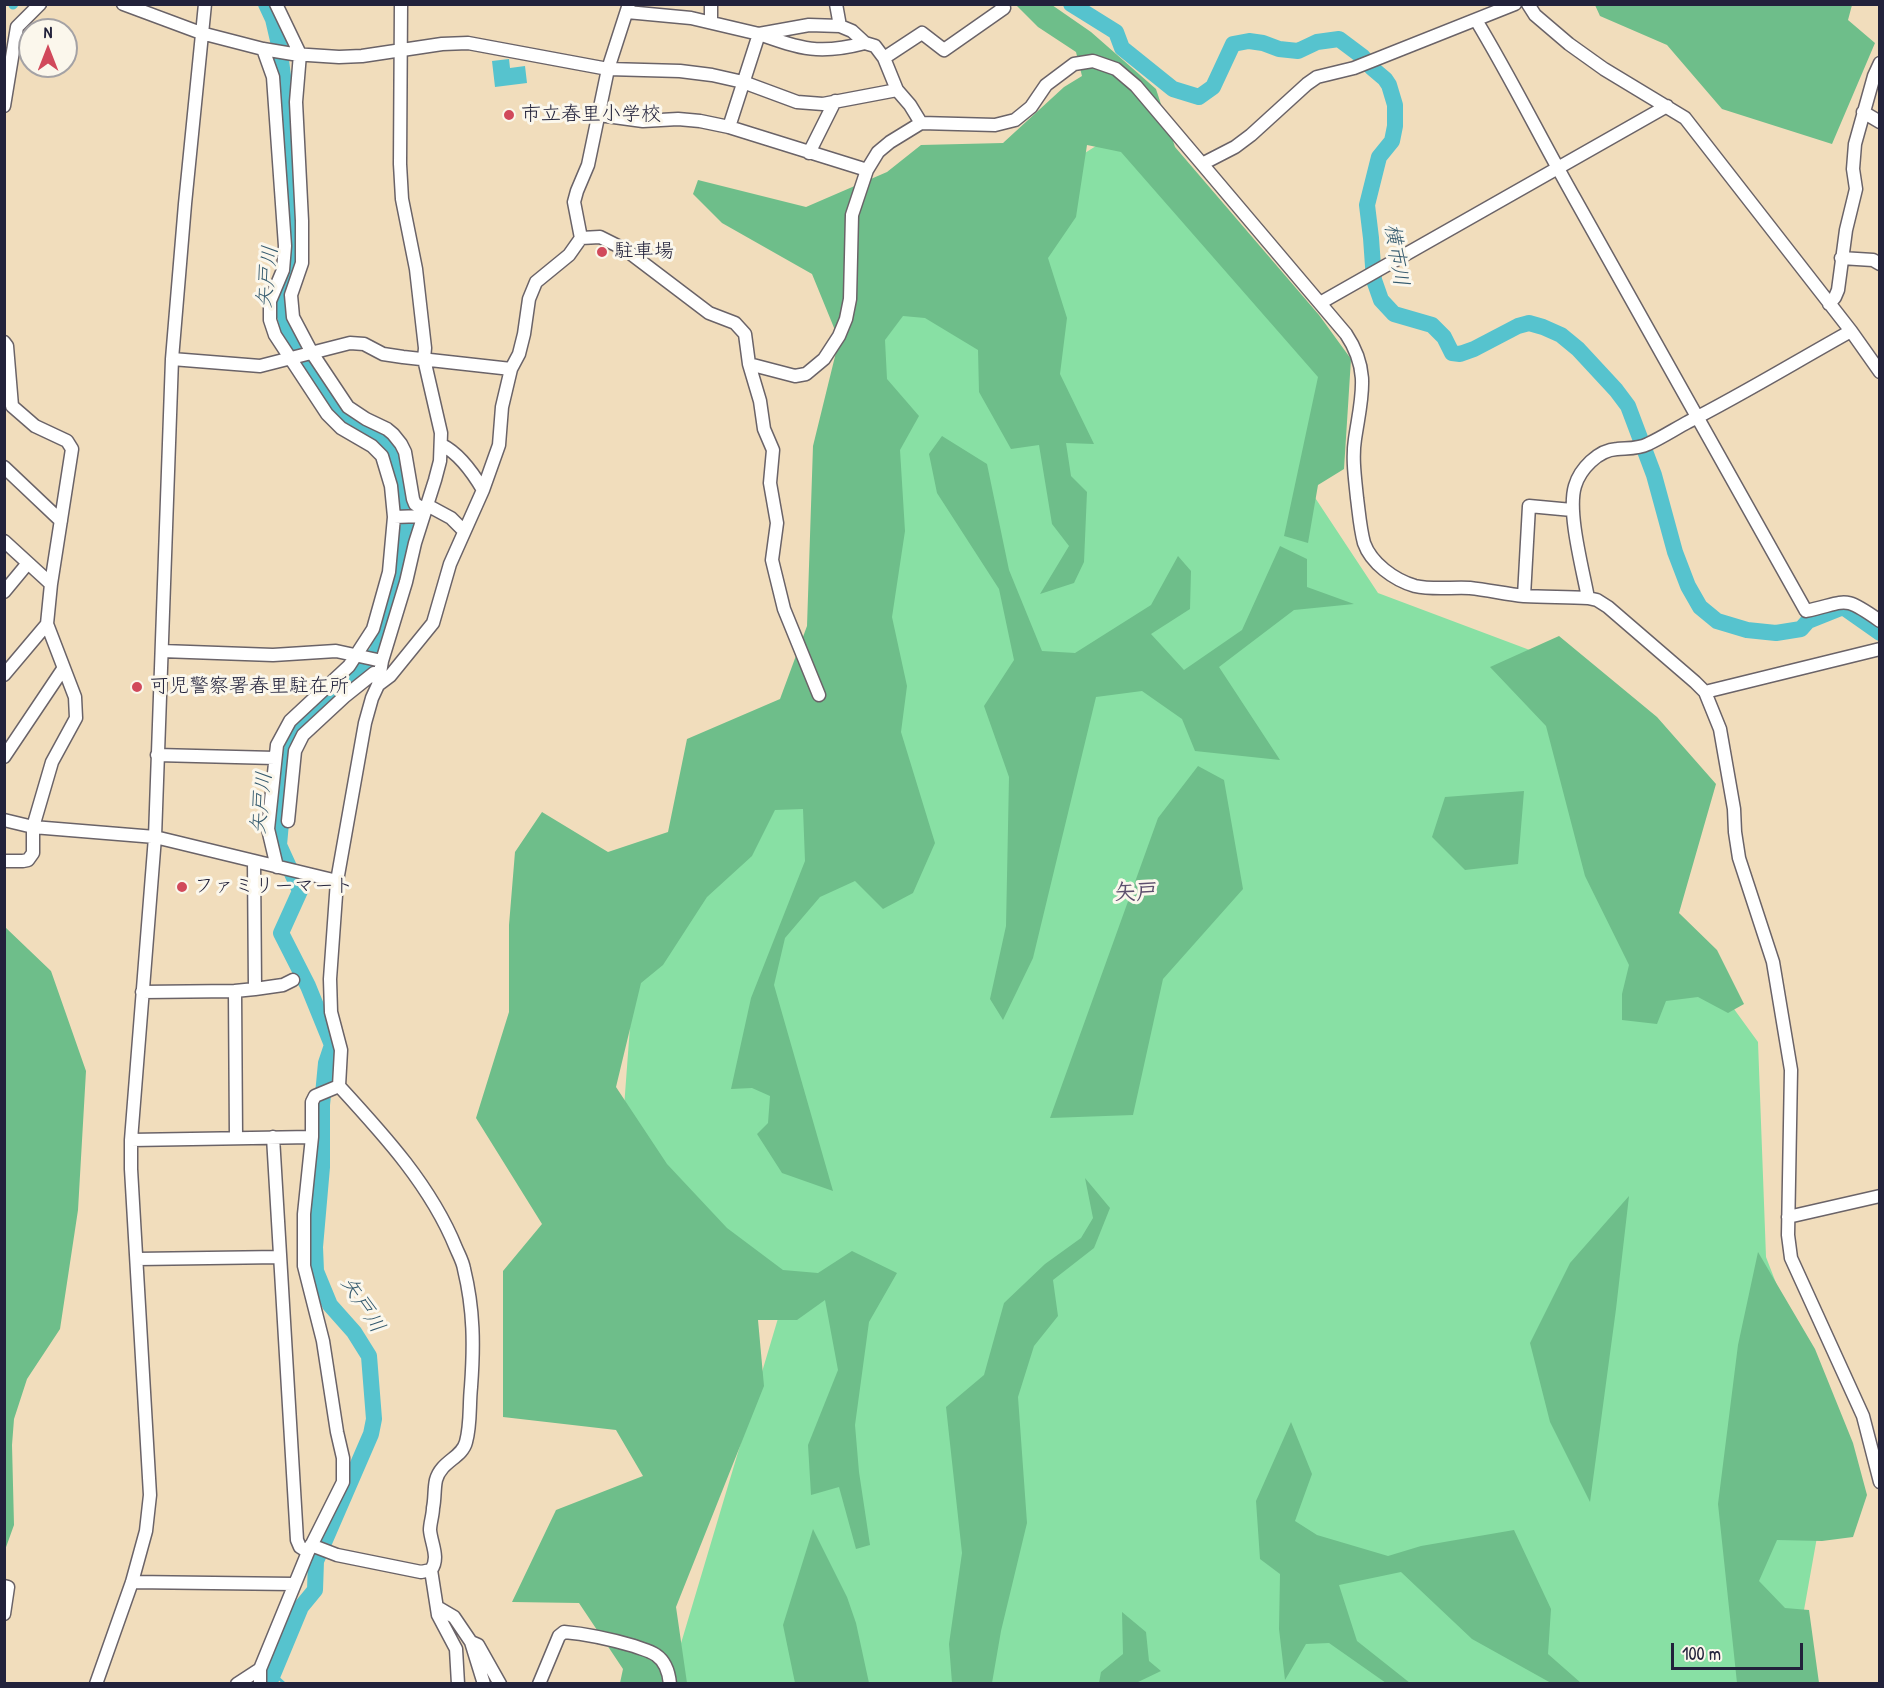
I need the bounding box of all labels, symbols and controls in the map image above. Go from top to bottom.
north arrow [18,18,78,78]
text: N [44,21,52,43]
place label: 市立春里小学校 [521,103,661,127]
marker: 市立春里小学校 [502,108,516,122]
water label: 横市川 [1379,222,1413,288]
place label: 駐車場 [614,240,674,264]
water label: 矢戸川 [252,244,284,310]
marker: 駐車場 [595,245,609,259]
place label: 可児警察署春里駐在所 [149,675,349,699]
marker: 可児警察署春里駐在所 [130,680,144,694]
water label: 矢戸川 [246,770,278,836]
place label: ファミリーマート [194,875,354,899]
marker: ファミリーマート [175,880,189,894]
district label: 矢戸 [1114,880,1158,906]
water label: 矢戸川 [334,1272,390,1338]
scale bar [1674,1631,1806,1669]
text: 100 m [1682,1641,1721,1666]

